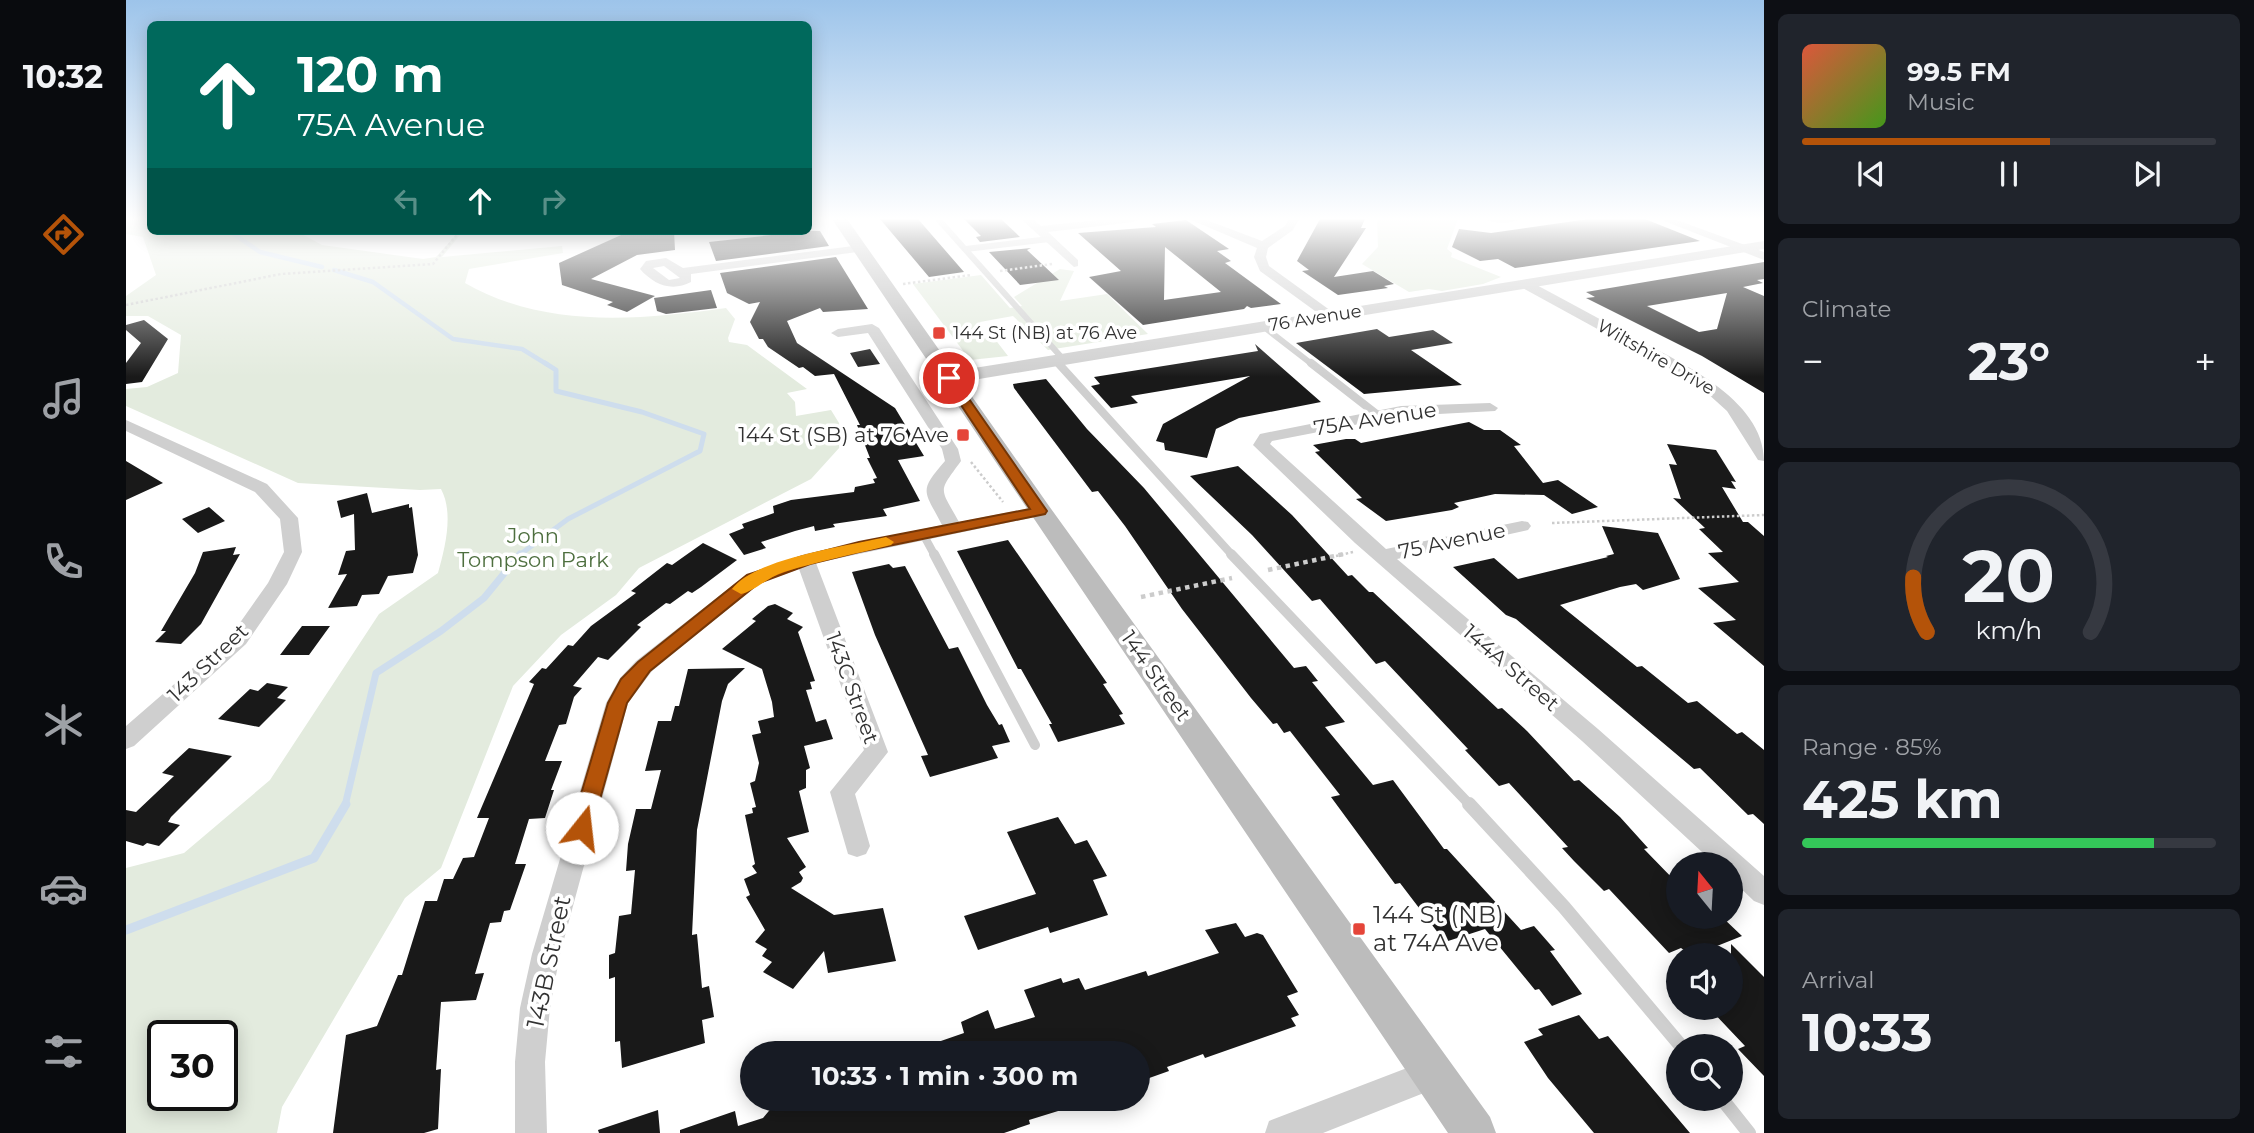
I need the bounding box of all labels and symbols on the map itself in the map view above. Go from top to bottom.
street label: 76 Avenue [1267,300,1363,336]
street label: Wiltshire Drive [1593,314,1719,400]
place label: 144 St (NB) at 76 Ave [953,322,1137,344]
marker: 144 St (NB) at 76 Ave [931,325,947,341]
pin [919,348,979,408]
street label: 75A Avenue [1312,396,1438,441]
place label: 144 St (SB) at 76 Ave [738,422,949,447]
marker: 144 St (SB) at 76 Ave [955,427,971,443]
street label: 75 Avenue [1396,517,1508,564]
park label: John Tompson Park [457,523,609,572]
street label: 143 Street [162,618,253,707]
street label: 144A Street [1458,619,1565,716]
street label: 144 Street [1116,626,1197,726]
street label: 143C Street [821,629,884,747]
position arrow [545,791,619,865]
north arrow [1666,852,1743,929]
street label: 143B Street [520,893,577,1031]
place label: 144 St (NB) at 74A Ave [1373,900,1504,957]
marker: 144 St (NB) at 74A Ave [1351,921,1367,937]
speed limit sign: 30 [147,1020,238,1111]

